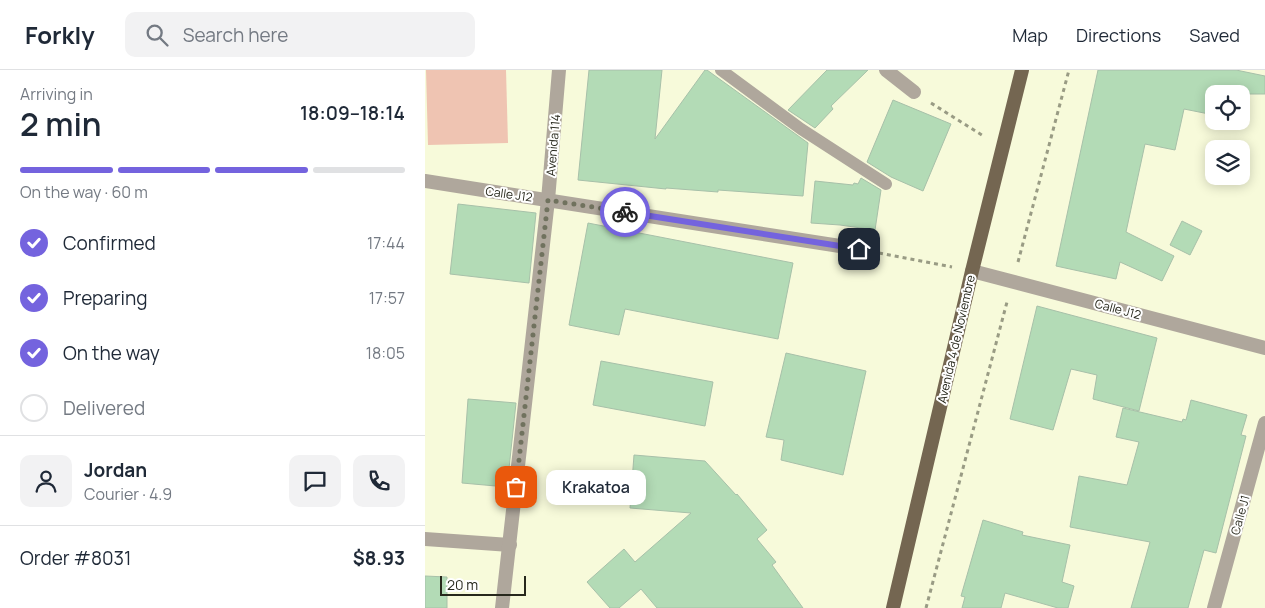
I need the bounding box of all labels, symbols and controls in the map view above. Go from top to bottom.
search box [125,12,475,57]
text: Forkly [25,18,95,51]
icon: search [143,21,171,49]
text: Search here [183,22,288,48]
text: Map [1012,23,1048,47]
text: Directions [1076,23,1161,47]
text: Saved [1189,23,1240,47]
text: Arriving in [20,83,93,105]
map controls [1205,85,1250,185]
button: locate [1205,85,1250,130]
text: 18:09–18:14 [300,100,405,126]
text: 2 min [20,102,102,146]
street label: Avenida 114 [542,113,564,177]
button: layers [1205,140,1250,185]
text: On the way · 60 m [20,181,148,203]
street label: Calle J12 [484,182,534,206]
courier [600,187,650,237]
icon: bike [611,198,639,226]
pin [838,228,880,270]
icon: check [20,229,48,257]
text: Confirmed [63,230,156,256]
text: 17:44 [367,232,405,254]
icon: home [845,235,873,263]
street label: Avenida 4 de Noviembre [933,273,979,405]
icon: check [20,284,48,312]
text: Preparing [63,285,148,311]
text: 17:57 [369,287,405,309]
street label: Calle J12 [1093,295,1143,323]
icon: check [20,339,48,367]
text: On the way [63,340,160,366]
text: 18:05 [366,342,405,364]
text: Delivered [63,395,145,421]
button: person [20,455,72,507]
button: chat [289,455,341,507]
button: phone [353,455,405,507]
text: Jordan [84,457,147,483]
pin [495,466,537,508]
callout: Krakatoa [546,470,646,504]
icon: bag [502,473,530,501]
text: Krakatoa [562,476,630,498]
text: Courier · 4.9 [84,483,172,505]
street label: Calle J1 [1227,493,1253,537]
text: Order #8031 [20,545,131,571]
text: $8.93 [353,545,405,571]
scale bar [440,573,526,596]
text: 20 m [447,575,478,594]

